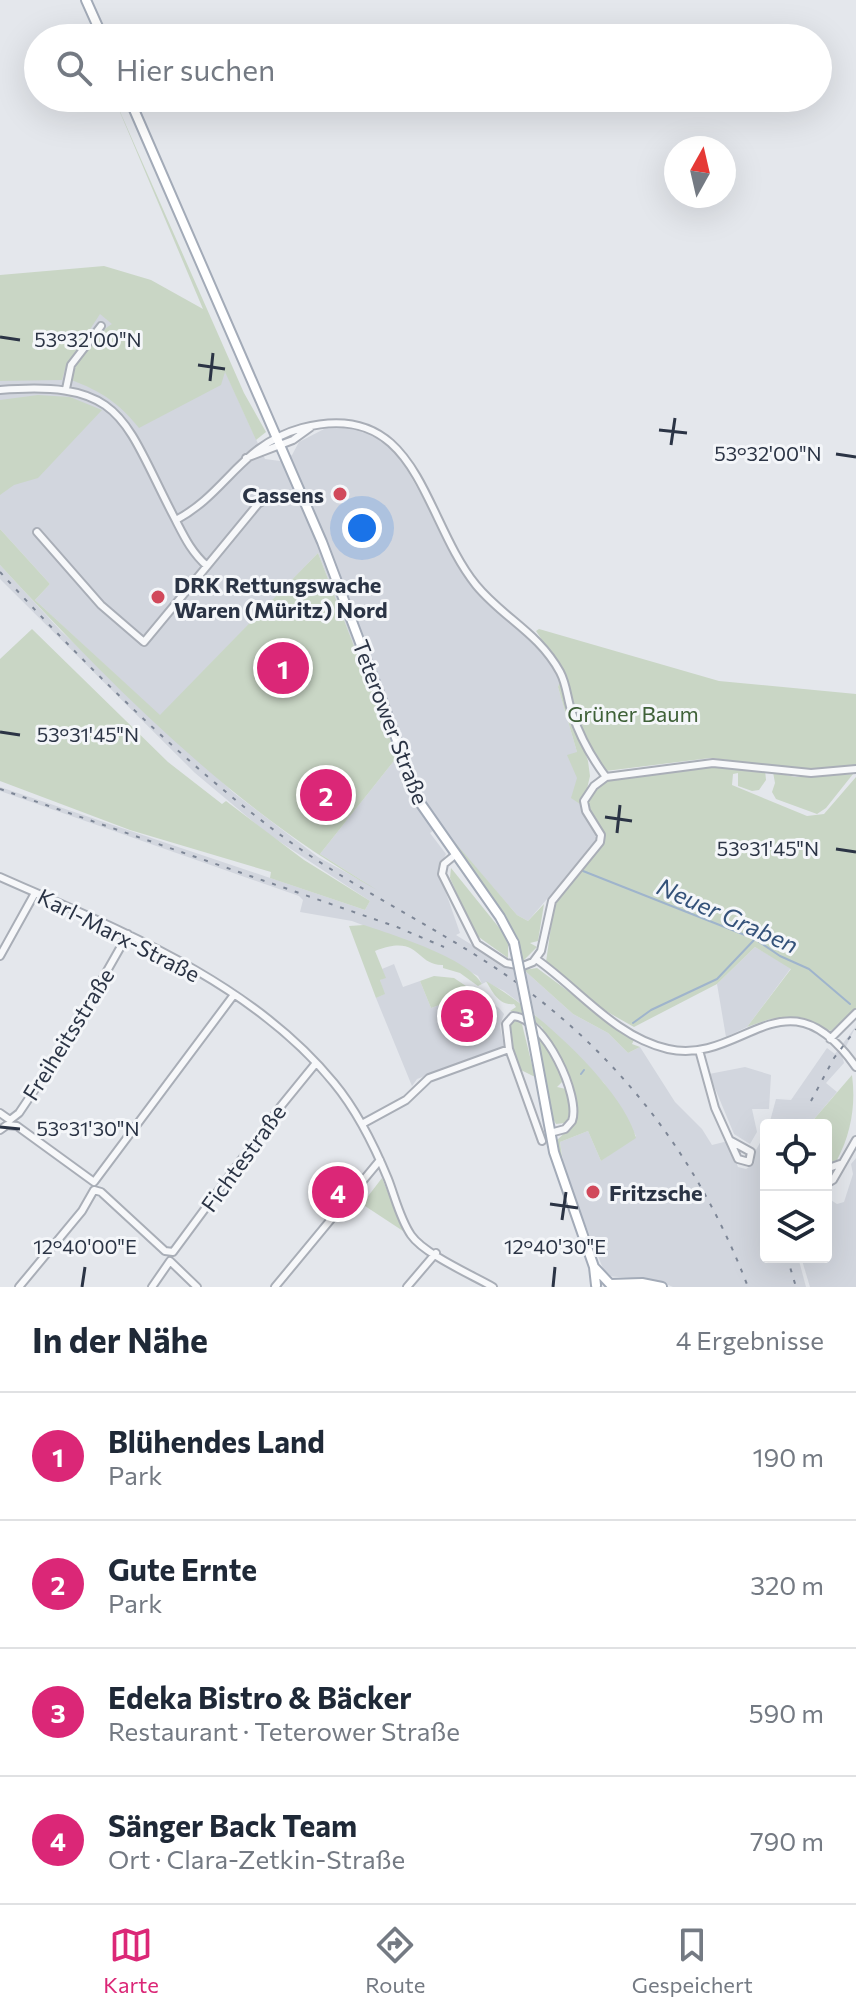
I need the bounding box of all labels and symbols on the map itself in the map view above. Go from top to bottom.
north arrow [664,136,736,208]
text: 53°32'00"N [34,327,142,351]
text: 53°32'00"N [714,441,822,465]
place label: Cassens [242,481,324,508]
marker: Cassens [331,485,349,503]
your location [342,508,382,548]
place label: DRK Rettungswache Waren (Müritz) Nord [174,571,388,623]
marker: DRK Rettungswache Waren (Müritz) Nord [149,588,167,606]
street label: Teterower Straße [347,636,435,808]
pin: 1 [257,638,309,698]
park label: Grüner Baum [567,700,699,727]
text: 53°31'45"N [37,722,139,746]
pin: 2 [300,765,352,825]
text: 53°31'45"N [717,836,819,860]
water label: Neuer Graben [653,871,803,959]
street label: Karl-Marx-Straße [33,882,205,988]
street label: Freiheitsstraße [17,963,119,1105]
pin: 3 [441,986,493,1046]
street label: Fichtestraße [195,1099,291,1217]
text: 53°31'30"N [36,1116,140,1140]
pin: 4 [312,1162,364,1222]
place label: Fritzsche [609,1179,703,1206]
marker: Fritzsche [584,1183,602,1201]
text: 12°40'00"E [33,1234,137,1258]
text: 12°40'30"E [504,1234,606,1258]

